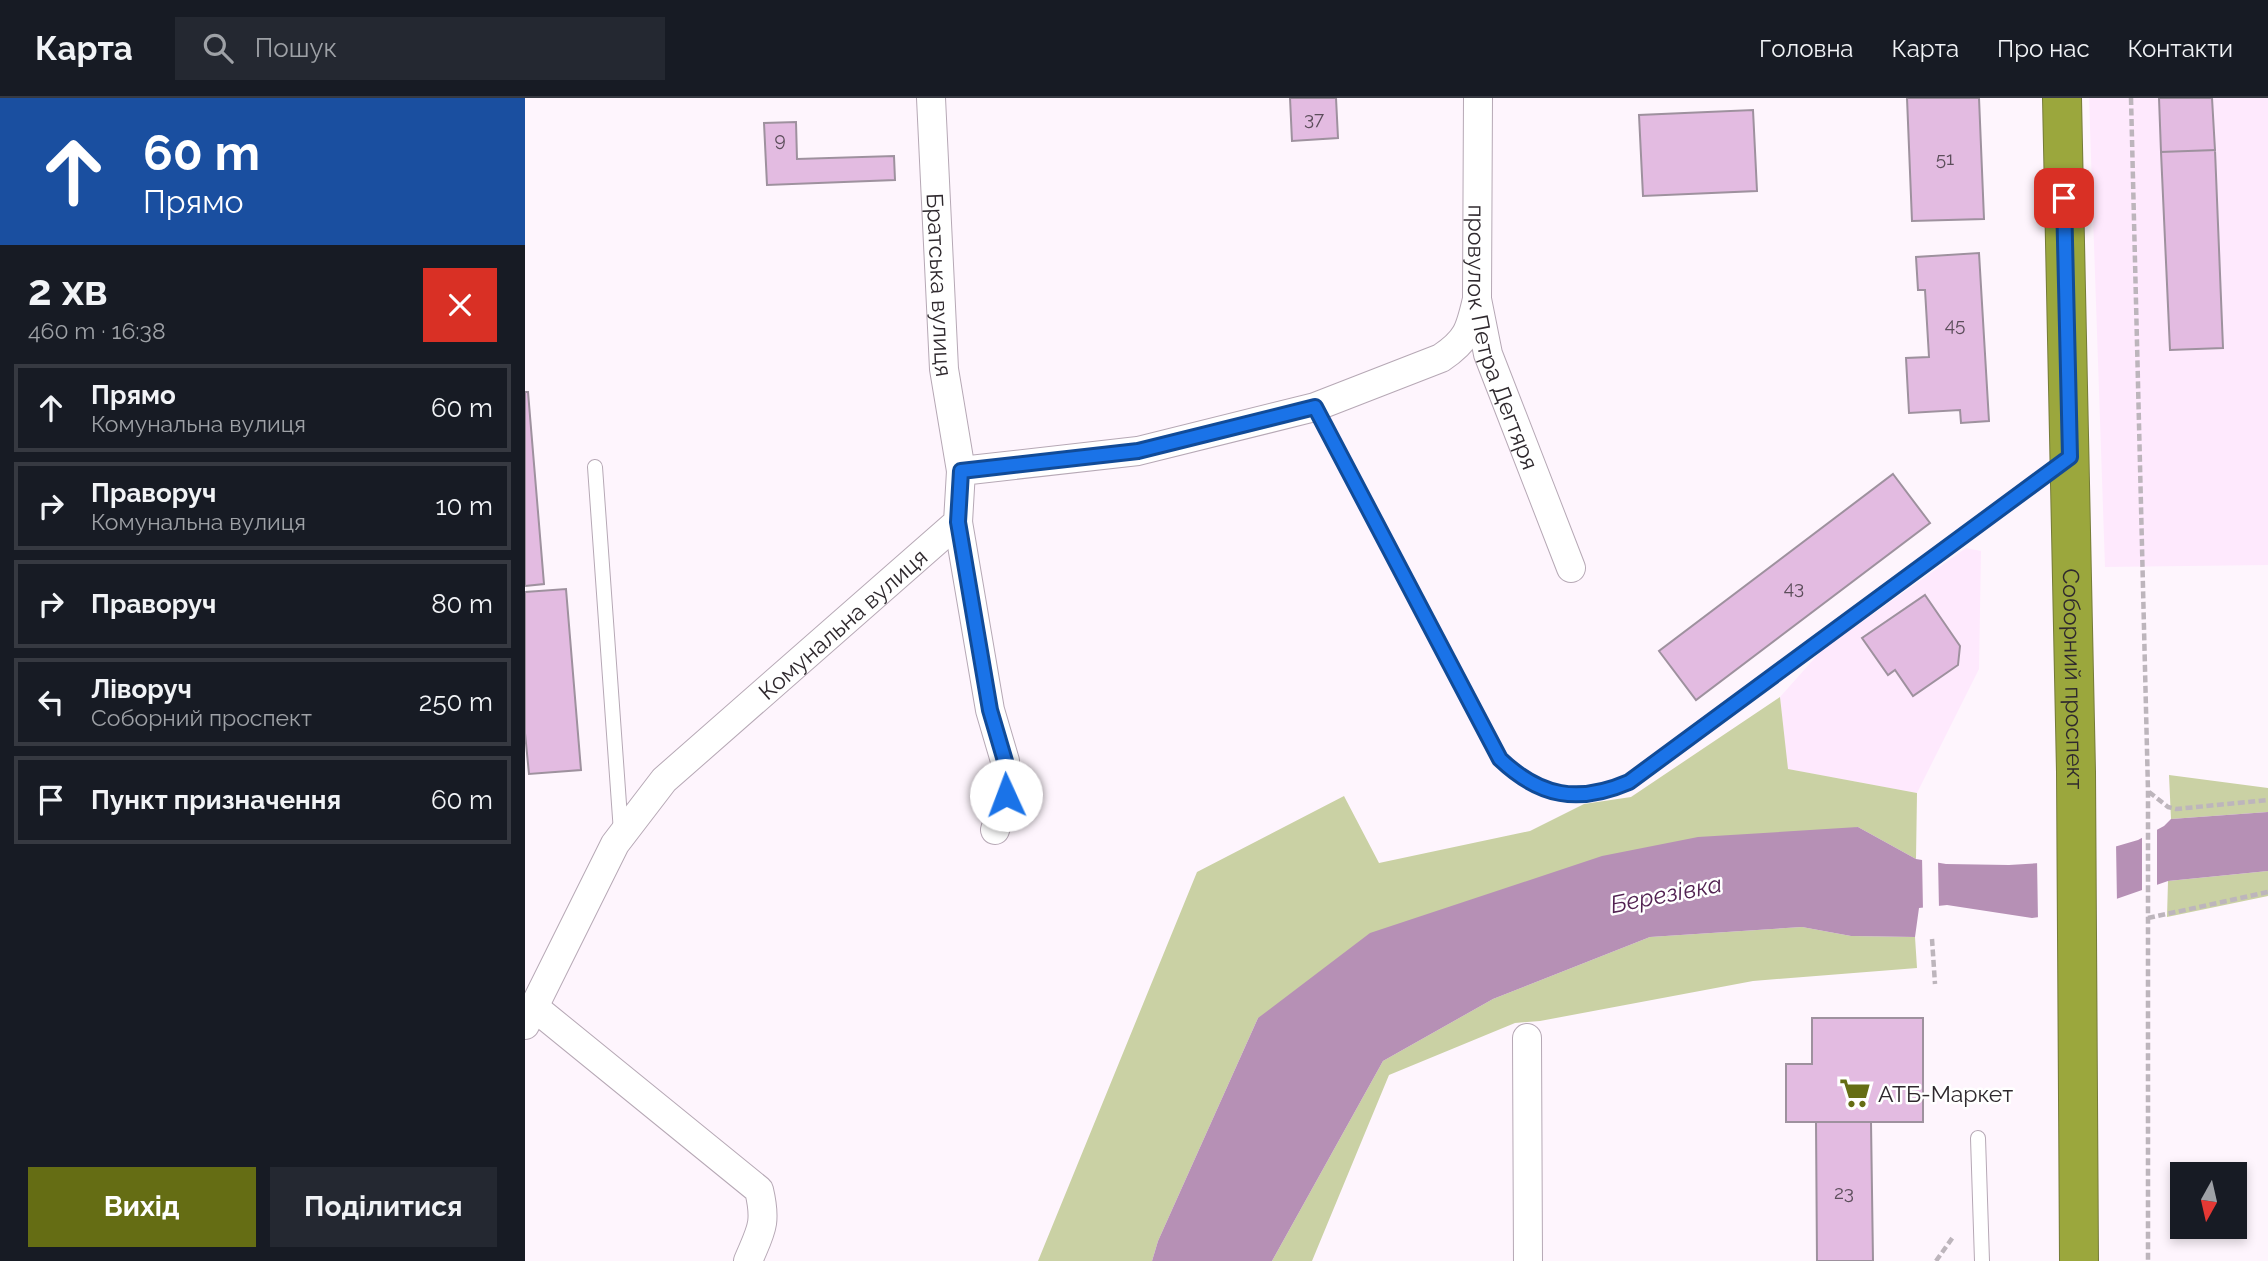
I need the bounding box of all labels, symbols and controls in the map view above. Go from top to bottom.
search box [175,17,665,80]
text: Карта [35,29,133,68]
icon: search [199,29,237,67]
text: Пошук [255,33,337,63]
text: Головна [1759,34,1853,63]
text: Карта [1891,34,1959,63]
text: Про нас [1997,34,2090,63]
text: Контакти [2128,34,2233,63]
house number: 37 [1304,107,1324,129]
text: 60 m [143,124,260,181]
icon: ahead [28,126,119,217]
house number: 9 [774,128,786,150]
house number: 51 [1936,147,1954,169]
pin [2034,168,2094,228]
icon: arrive [2045,179,2083,217]
text: Прямо [143,183,244,220]
street label: Братська вулиця [922,192,959,379]
street label: провулок Петра Дегтяря [1463,205,1545,473]
text: 2 хв [28,266,108,315]
button: close [423,268,497,342]
house number: 45 [1945,313,1965,335]
text: 460 m · 16:38 [28,317,166,344]
text: Прямо [91,380,176,410]
icon: ahead [32,389,70,427]
text: 60 m [431,393,493,423]
text: Комунальна вулиця [91,410,306,437]
text: Праворуч [91,478,216,508]
icon: right [32,487,70,525]
text: 10 m [435,491,493,521]
text: Комунальна вулиця [91,508,306,535]
street label: Комунальна вулиця [753,542,932,705]
street label: Соборний проспект [2058,568,2090,790]
house number: 43 [1784,576,1804,598]
icon: right [32,585,70,623]
text: Праворуч [91,589,216,619]
text: 80 m [431,589,493,619]
text: Ліворуч [91,674,192,704]
icon: left [32,683,70,721]
text: 250 m [419,687,493,717]
text: Соборний проспект [91,704,312,731]
position arrow [969,758,1043,832]
icon: arrive [32,781,70,819]
text: Пункт призначення [91,785,341,815]
text: 60 m [431,785,493,815]
water label: Березівка [1608,869,1724,919]
supermarket icon: АТБ-Маркет [1838,1076,1872,1110]
place label: АТБ-Маркет [1878,1080,2013,1107]
north arrow [2170,1162,2247,1239]
map controls [2170,1162,2247,1239]
button: Вихід [28,1167,256,1247]
button: Поділитися [270,1167,497,1247]
house number: 23 [1834,1181,1854,1203]

